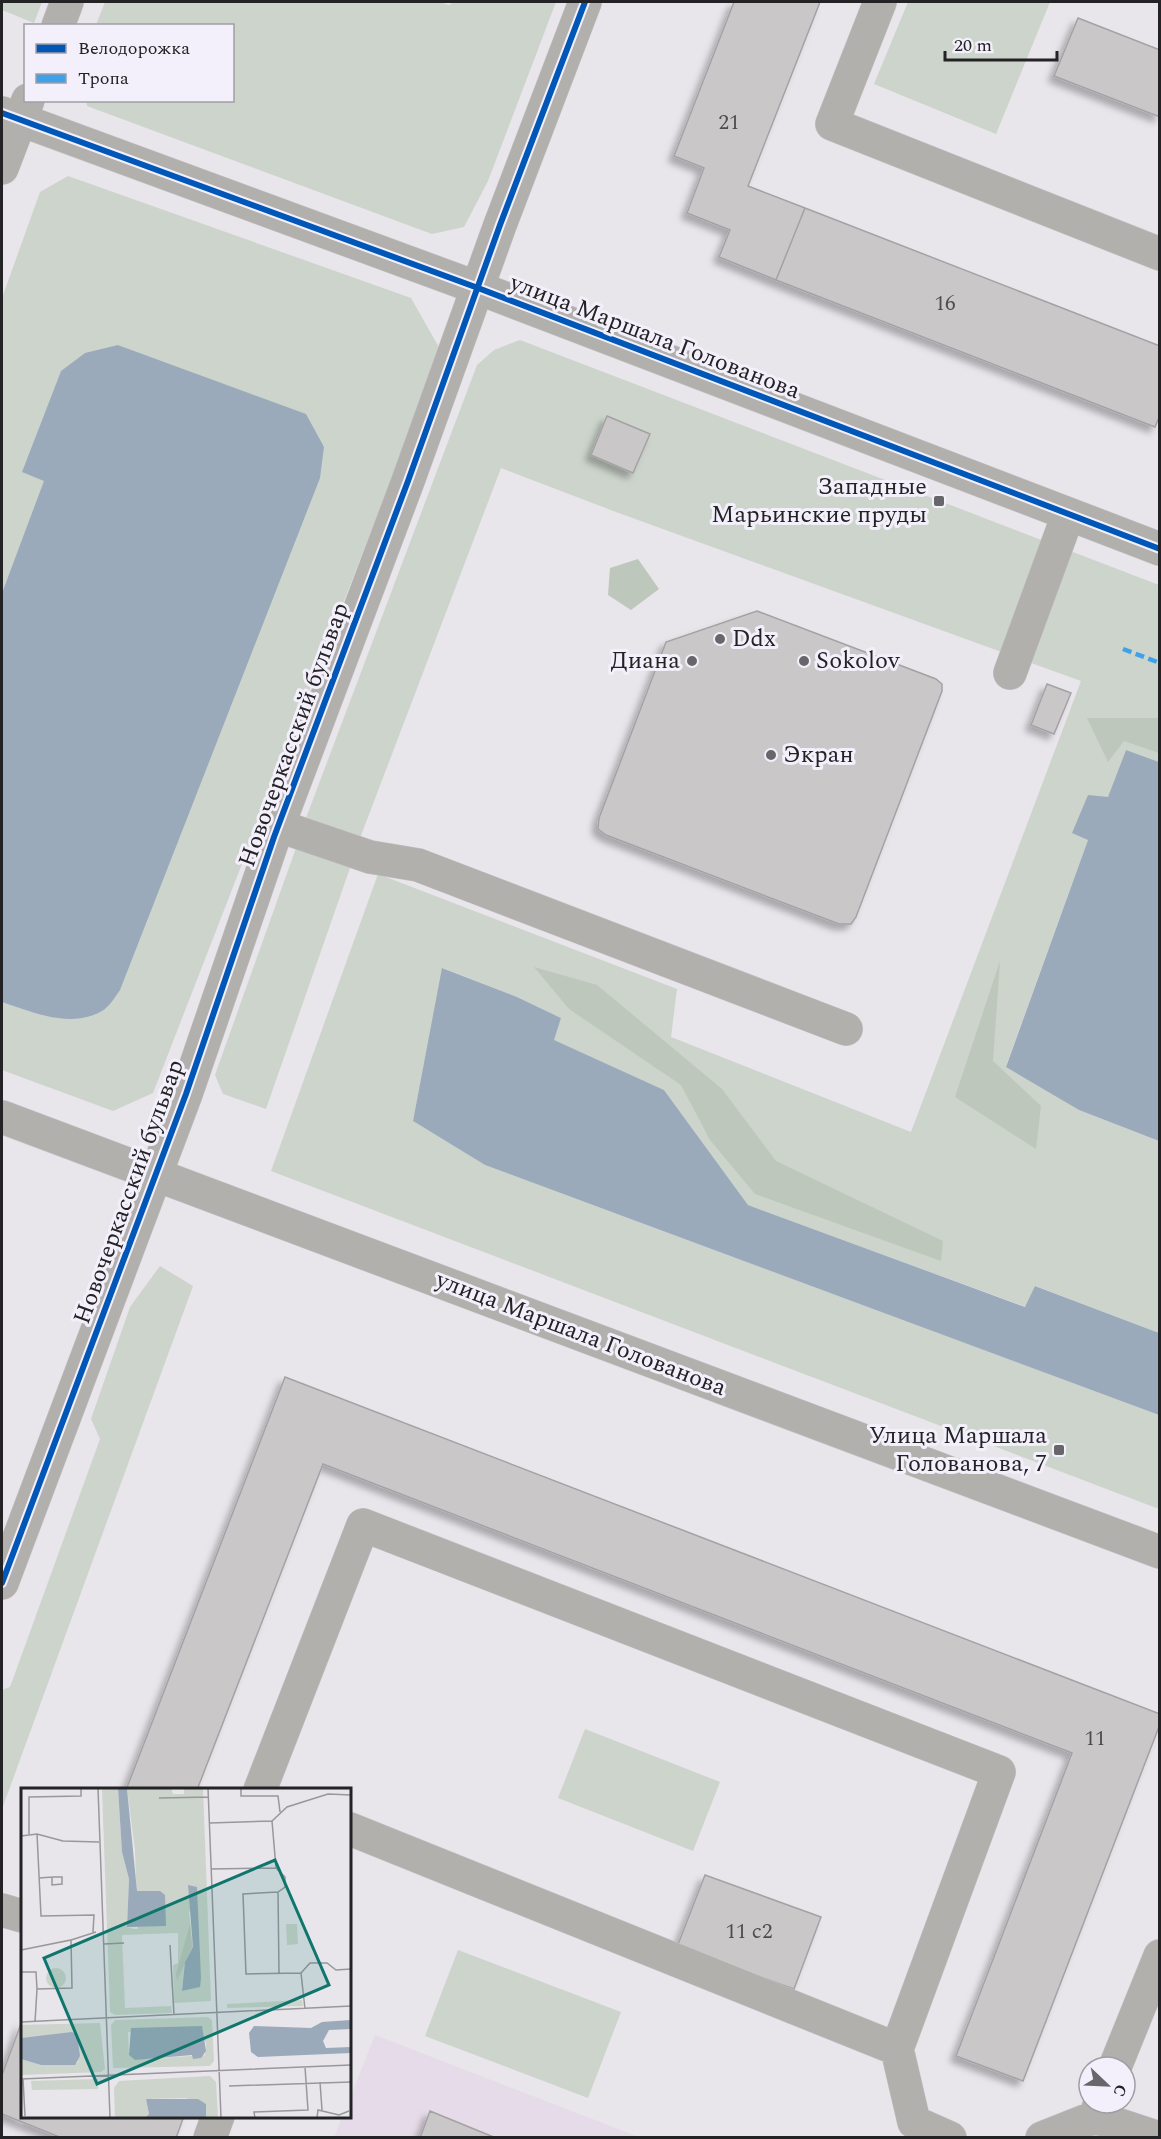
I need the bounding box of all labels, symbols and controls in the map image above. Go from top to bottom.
legend [24,24,234,102]
scale bar [945,24,1058,62]
text: 20 m [954,32,992,59]
text: Велодорожка [78,35,190,62]
text: Тропа [78,65,129,92]
house number: 21 [719,107,740,139]
street label: улица Маршала Голованова [504,265,806,409]
house number: 16 [935,288,956,320]
place label: Западные Марьинские пруды [711,469,927,533]
marker: Западные Марьинские пруды [932,494,946,508]
street label: Новочеркасский бульвар [229,598,359,872]
place label: Ddx [732,621,776,657]
marker: Ddx [713,632,727,646]
place label: Диана [610,643,680,679]
place label: Sokolov [816,643,901,679]
marker: Диана [685,654,699,668]
marker: Sokolov [797,654,811,668]
place label: Экран [783,737,854,773]
marker: Экран [764,748,778,762]
street label: Новочеркасский бульвар [64,1055,194,1329]
street label: улица Маршала Голованова [430,1262,732,1406]
place label: Улица Маршала Голованова, 7 [869,1418,1047,1482]
marker: Улица Маршала Голованова, 7 [1052,1443,1066,1457]
house number: 11 [1085,1723,1106,1755]
inset map [21,1788,351,2118]
house number: 11 с2 [726,1916,772,1948]
north arrow [1077,2055,1137,2115]
text: С [1107,2081,1133,2100]

